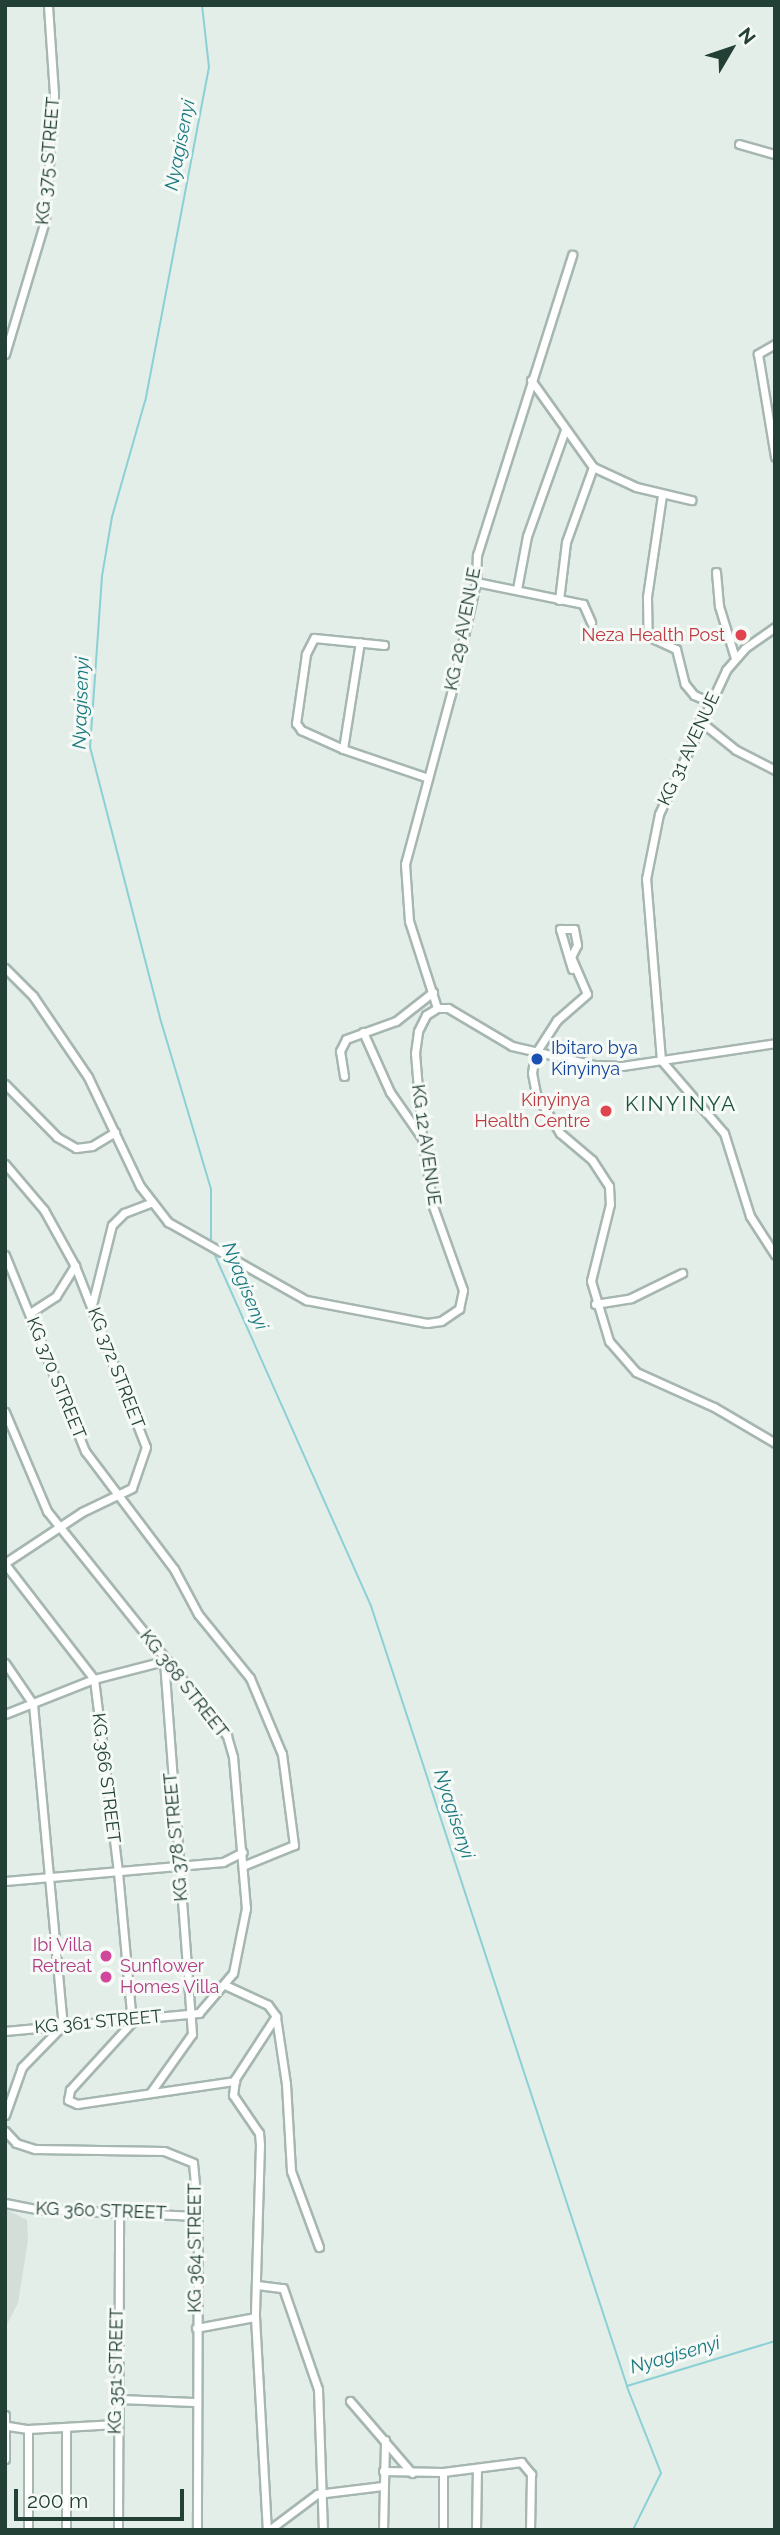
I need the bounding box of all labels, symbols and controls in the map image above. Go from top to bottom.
north arrow [696,14,766,84]
text: N [734,23,760,48]
street label: KG 375 STREET [32,96,64,226]
water label: Nyagisenyi [160,97,200,193]
street label: KG 29 AVENUE [440,565,486,693]
place label: Neza Health Post [582,624,725,646]
marker: Neza Health Post [731,625,751,645]
water label: Nyagisenyi [68,656,94,750]
street label: KG 31 AVENUE [653,689,725,809]
place label: Ibitaro bya Kinyinya [551,1038,638,1080]
marker: Ibitaro bya Kinyinya [529,1051,545,1067]
street label: KG 12 AVENUE [407,1083,445,1207]
place label: Kinyinya Health Centre [475,1090,590,1132]
district label: KINYINYA [626,1091,736,1117]
marker: Kinyinya Health Centre [596,1101,616,1121]
water label: Nyagisenyi [217,1239,273,1333]
street label: KG 372 STREET [83,1304,149,1432]
street label: KG 370 STREET [22,1314,90,1442]
street label: KG 368 STREET [135,1626,233,1742]
street label: KG 366 STREET [87,1712,125,1844]
water label: Nyagisenyi [429,1766,479,1862]
street label: KG 378 STREET [160,1772,192,1902]
place label: Ibi Villa Retreat [32,1935,92,1978]
marker: Ibi Villa Retreat [98,1948,114,1964]
place label: Sunflower Homes Villa [120,1956,220,1998]
marker: Sunflower Homes Villa [98,1969,114,1985]
street label: KG 361 STREET [33,2006,163,2038]
street label: KG 364 STREET [184,2183,206,2313]
street label: KG 360 STREET [35,2198,167,2224]
street label: KG 351 STREET [104,2308,128,2434]
water label: Nyagisenyi [627,2331,723,2379]
scale bar [18,2476,187,2520]
text: 200 m [27,2488,88,2513]

